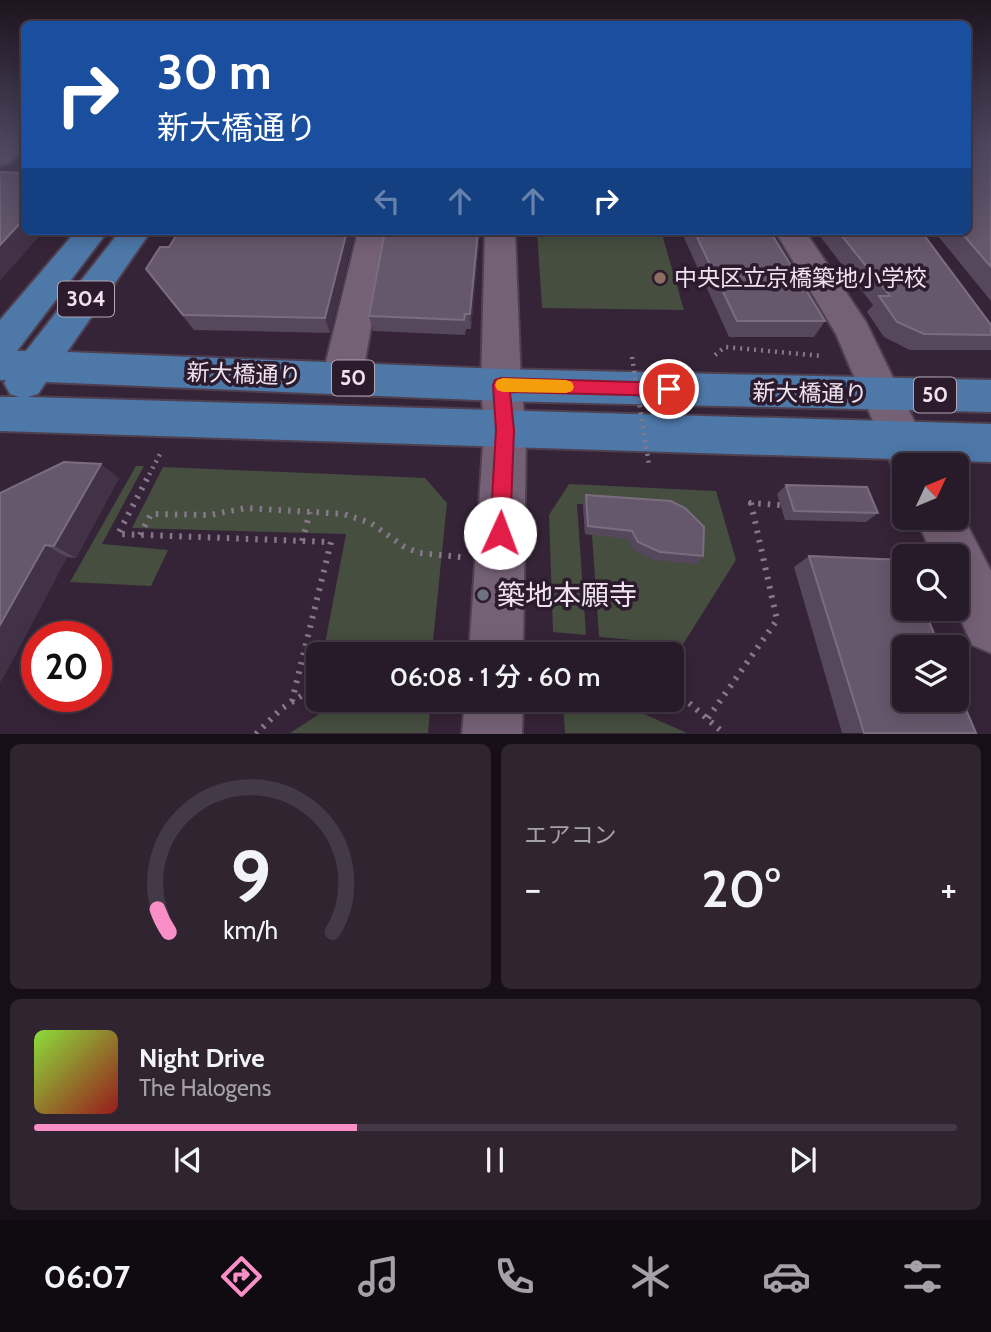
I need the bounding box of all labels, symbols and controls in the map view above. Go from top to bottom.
text: 30 m [157,42,272,101]
icon: right [42,49,133,140]
text: 新大橋通り [157,108,317,147]
icon: left [368,182,406,220]
icon: ahead [441,182,479,220]
icon: ahead [514,182,552,220]
icon: right [587,182,625,220]
place label: 中央区立京橋築地小学校 [674,264,927,292]
marker: 中央区立京橋築地小学校 [652,270,668,286]
road number: 304 [58,282,114,316]
street label: 新大橋通り [186,358,302,390]
pin [639,359,699,419]
road number: 50 [332,360,374,396]
icon: arrive [650,370,688,408]
street label: 新大橋通り [752,378,868,408]
road number: 50 [914,378,956,412]
north arrow [892,453,970,530]
map controls [892,453,969,712]
position arrow [463,496,537,570]
button: search [892,544,969,621]
place label: 築地本願寺 [497,578,637,612]
marker: 築地本願寺 [475,587,491,603]
speed limit sign: 20 [21,621,112,712]
button: layers [892,635,969,712]
text: 06:08 · 1 分 · 60 m [390,661,600,693]
text: エアコン [525,821,617,849]
text: 9 [230,833,271,921]
text: 20° [701,857,780,920]
text: − [525,865,541,912]
text: + [940,865,957,912]
text: km/h [223,915,278,945]
text: Night Drive [139,1042,265,1074]
text: The Halogens [139,1074,271,1102]
icon: previous [169,1141,207,1179]
icon: pause [476,1141,514,1179]
icon: next [784,1141,822,1179]
icon: directions [217,1252,266,1301]
icon: music [354,1252,403,1301]
icon: phone [490,1252,539,1301]
icon: climate [626,1252,675,1301]
icon: car [762,1252,811,1301]
icon: filters [898,1252,947,1301]
text: 06:07 [44,1257,130,1296]

